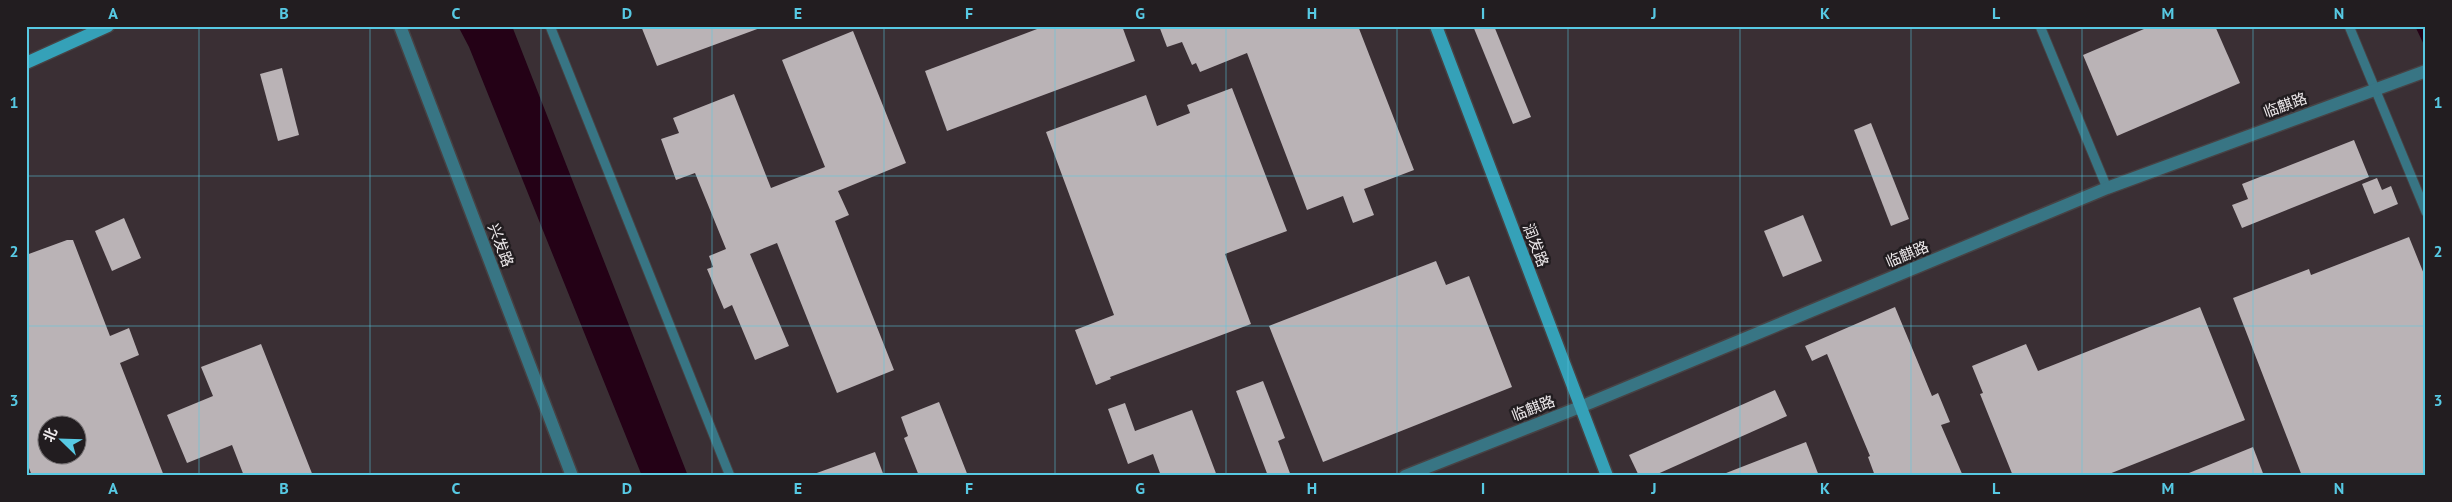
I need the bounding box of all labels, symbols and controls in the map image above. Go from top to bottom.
text: A [108,3,118,23]
text: B [279,3,289,23]
text: C [452,3,461,23]
text: D [622,3,632,23]
text: E [794,3,802,23]
text: F [965,3,973,23]
text: G [1135,3,1145,23]
text: H [1307,3,1317,23]
text: I [1481,3,1485,23]
text: J [1650,3,1657,23]
text: K [1820,3,1830,23]
text: L [1992,3,2001,23]
text: M [2162,3,2174,23]
text: N [2334,3,2344,23]
street label: 临麒路 [2261,88,2309,122]
text: 1 [9,92,19,112]
text: 1 [2433,92,2443,112]
street label: 兴发路 [484,221,518,269]
street label: 润发路 [1519,221,1553,269]
street label: 临麒路 [1883,236,1931,272]
text: 2 [9,241,19,261]
text: 2 [2433,241,2443,261]
text: 3 [9,390,19,410]
text: 3 [2433,390,2443,410]
street label: 临麒路 [1509,391,1557,425]
north arrow [38,414,88,464]
text: 北 [39,425,61,445]
text: A [108,478,118,498]
text: B [279,478,289,498]
text: C [452,478,461,498]
text: D [622,478,632,498]
text: E [794,478,802,498]
text: F [965,478,973,498]
text: G [1135,478,1145,498]
text: H [1307,478,1317,498]
text: I [1481,478,1485,498]
text: J [1650,478,1657,498]
text: K [1820,478,1830,498]
text: L [1992,478,2001,498]
text: M [2162,478,2174,498]
text: N [2334,478,2344,498]

